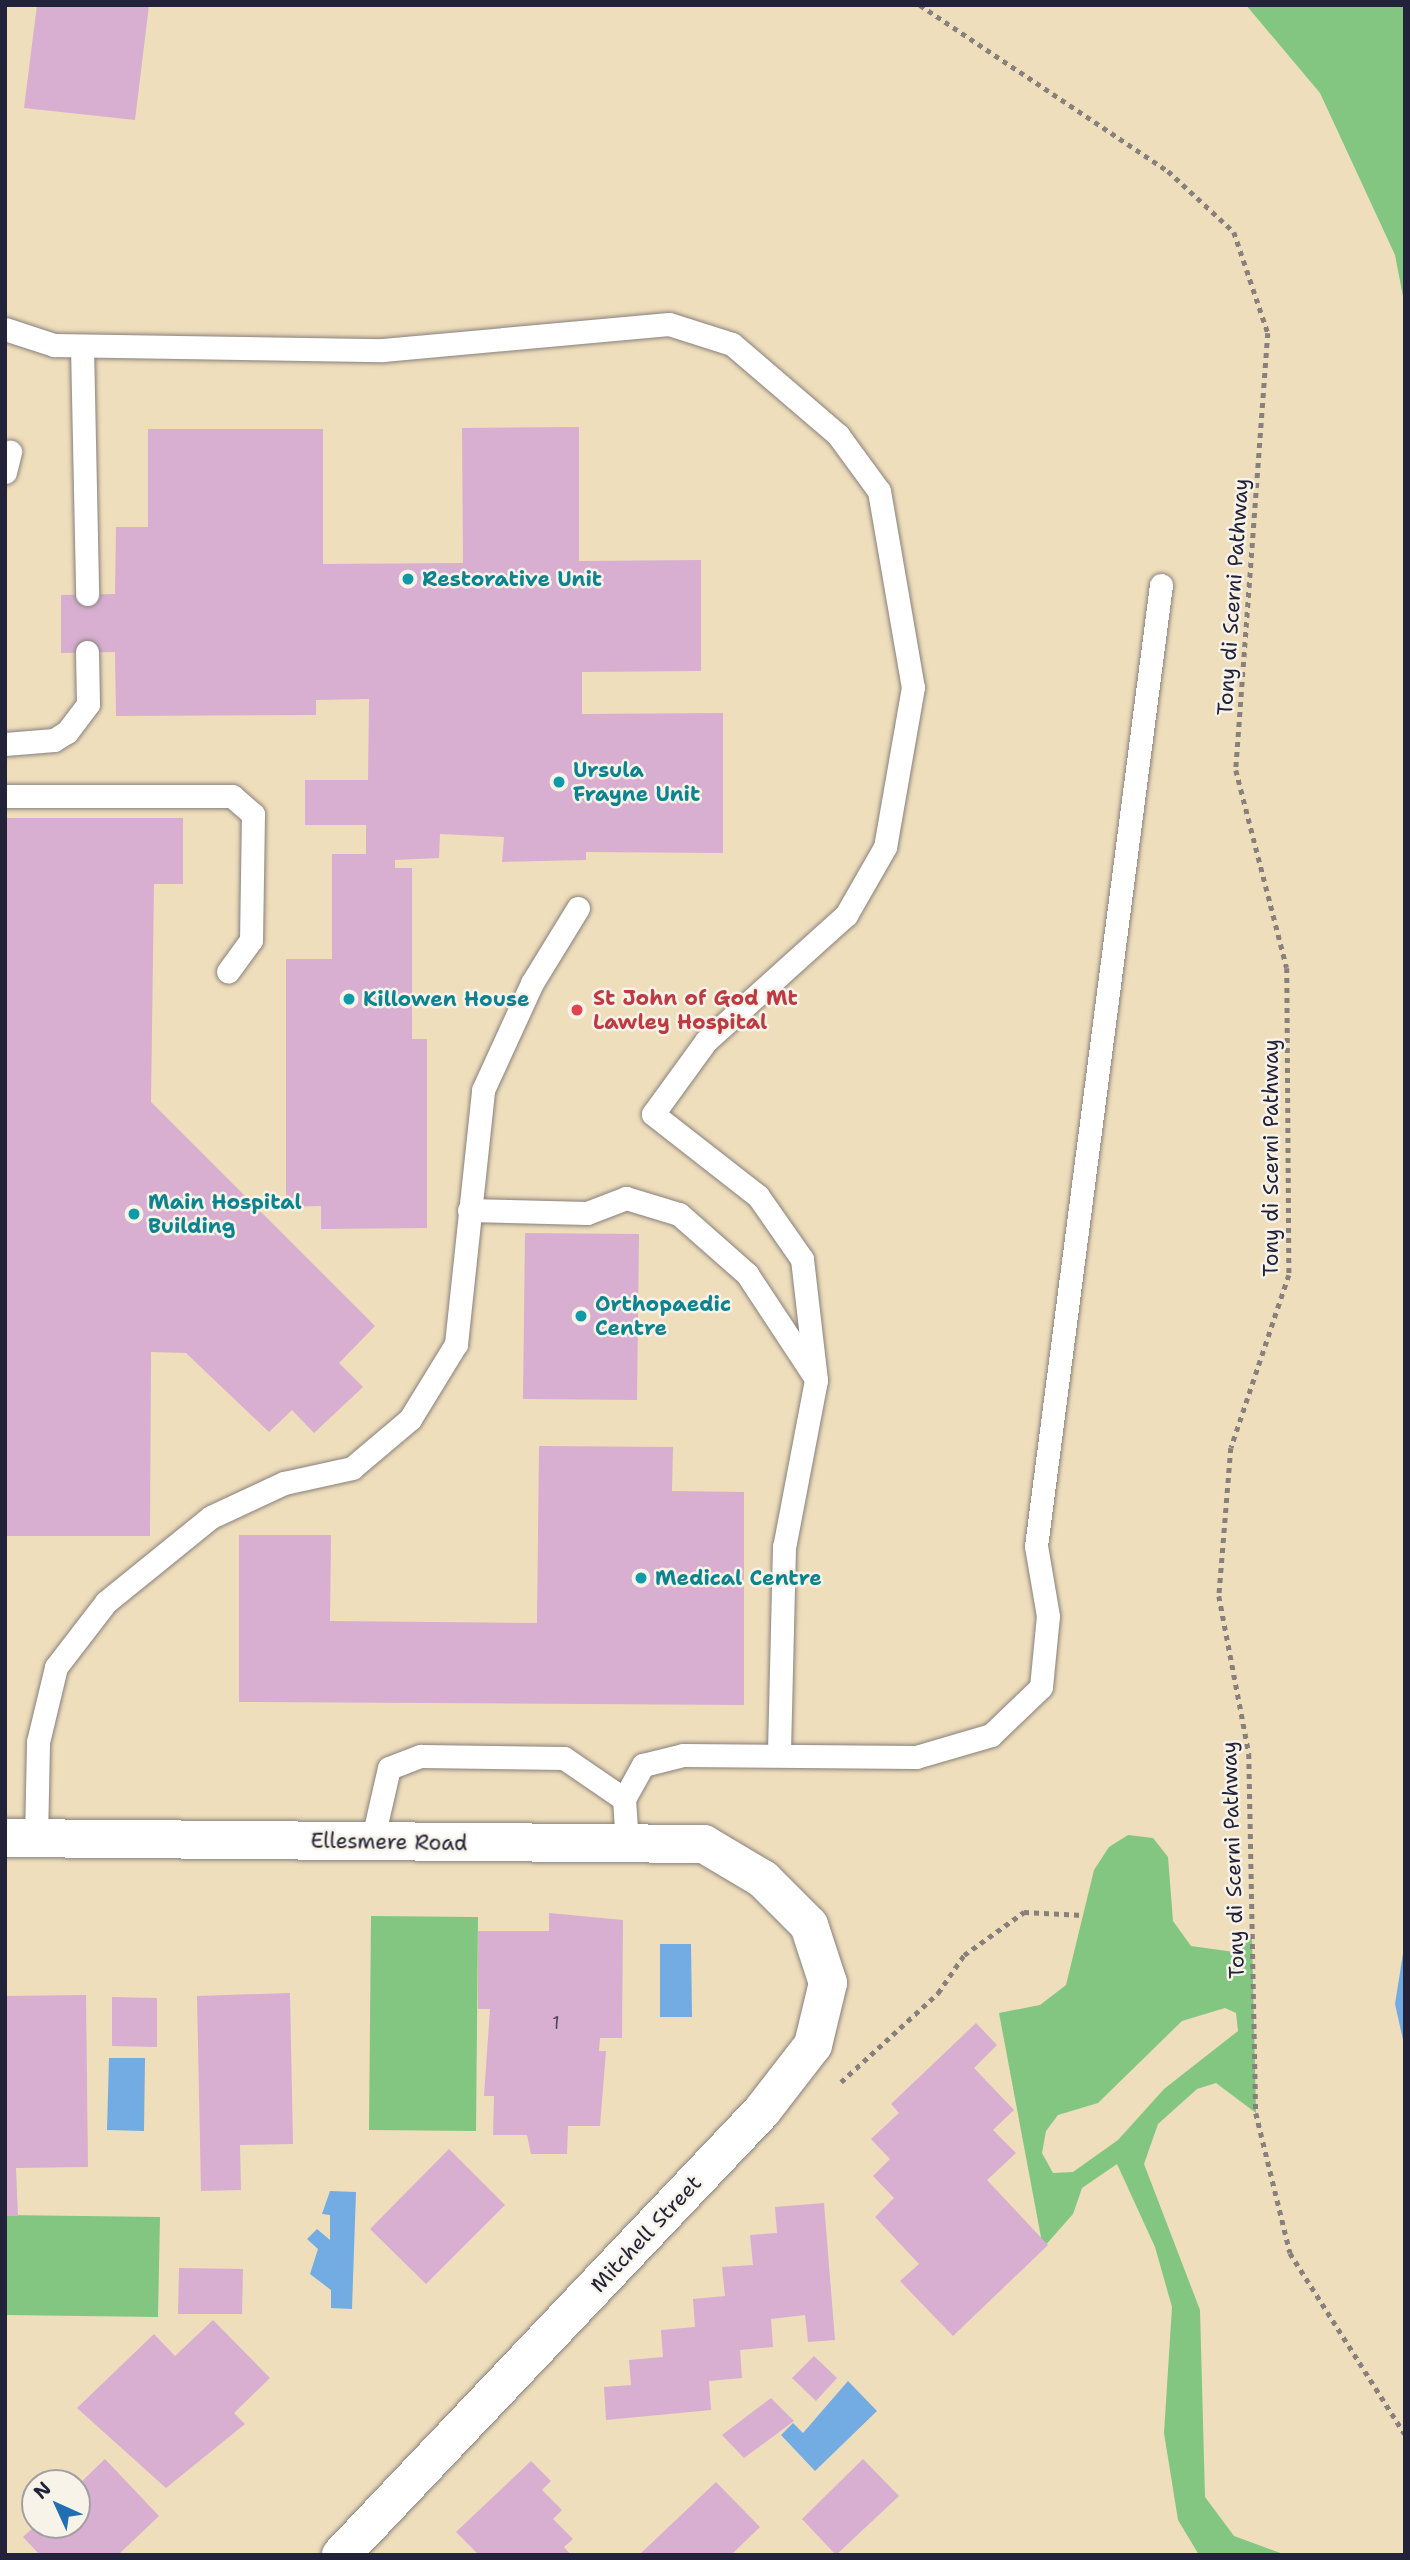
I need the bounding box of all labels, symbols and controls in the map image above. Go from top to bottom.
street label: Tony di Scerni Pathway [1212,478,1254,716]
place label: Restorative Unit [422,566,602,592]
marker: Restorative Unit [400,571,416,587]
place label: Ursula Frayne Unit [573,757,700,807]
marker: Ursula Frayne Unit [551,774,567,790]
place label: St John of God Mt Lawley Hospital [593,985,798,1035]
place label: Killowen House [363,986,530,1012]
marker: Killowen House [341,991,357,1007]
marker: St John of God Mt Lawley Hospital [567,1000,587,1020]
street label: Tony di Scerni Pathway [1258,1039,1284,1277]
place label: Main Hospital Building [148,1189,302,1239]
marker: Main Hospital Building [126,1206,142,1222]
place label: Orthopaedic Centre [595,1291,731,1341]
marker: Orthopaedic Centre [573,1308,589,1324]
place label: Medical Centre [655,1565,822,1591]
marker: Medical Centre [633,1570,649,1586]
street label: Tony di Scerni Pathway [1216,1741,1250,1979]
street label: Ellesmere Road [310,1828,468,1856]
house number: 1 [552,2012,560,2034]
street label: Mitchell Street [585,2170,707,2298]
north arrow [21,2469,91,2539]
text: N [28,2476,56,2504]

